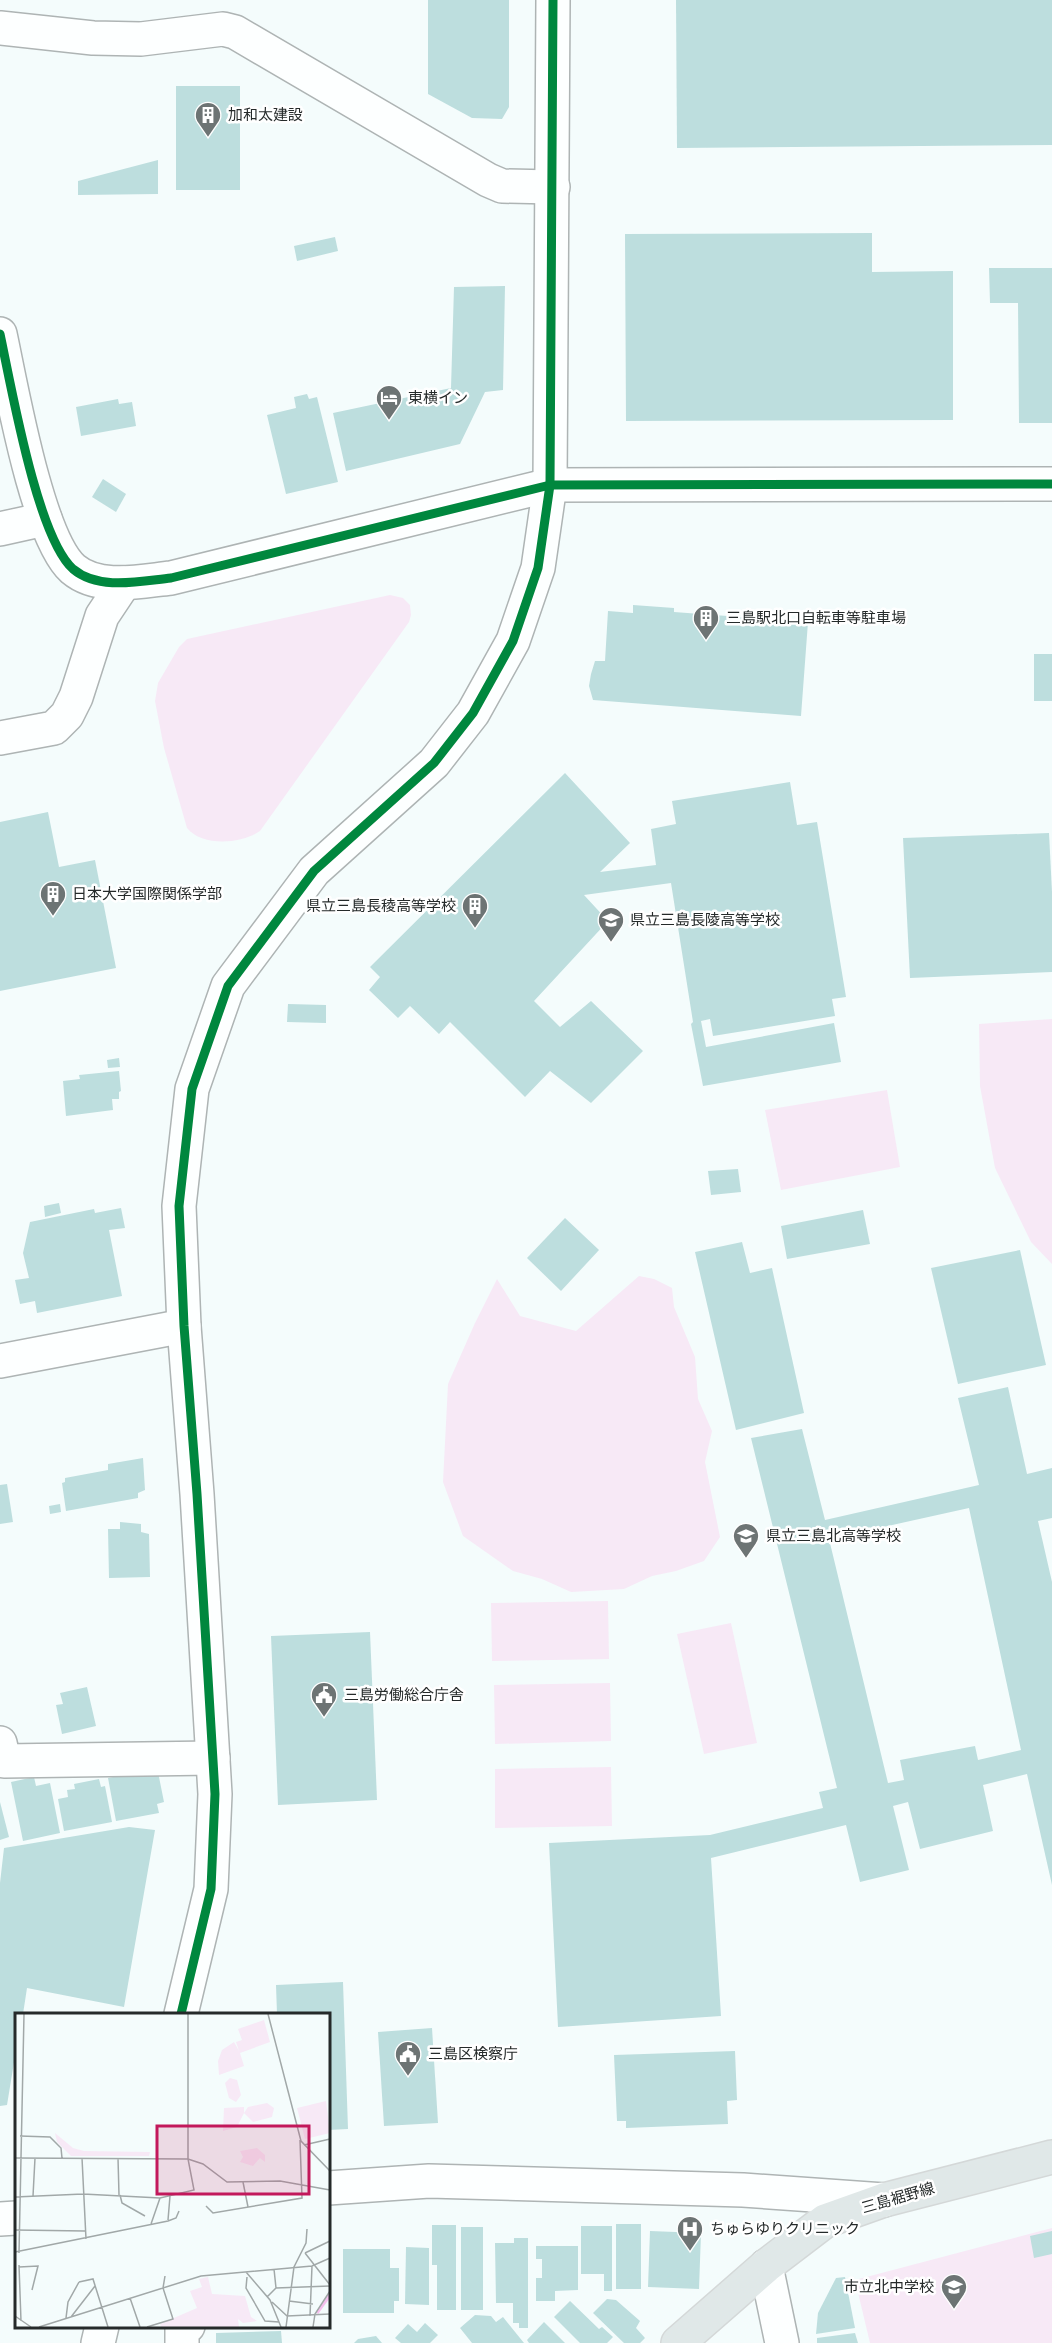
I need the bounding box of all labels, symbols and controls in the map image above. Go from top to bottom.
building icon: 加和太建設 [193,100,223,138]
place label: 加和太建設 [228,105,303,126]
hotel icon: 東横イン [374,383,404,421]
place label: 東横イン [408,388,468,409]
building icon: 三島駅北口自転車等駐車場 [691,603,721,641]
place label: 三島駅北口自転車等駐車場 [726,608,906,629]
building icon: 日本大学国際関係学部 [38,879,68,917]
place label: 日本大学国際関係学部 [72,884,222,905]
building icon: 県立三島長稜高等学校 [460,891,490,929]
place label: 県立三島長稜高等学校 [306,896,456,917]
school or university icon: 県立三島長陵高等学校 [596,905,626,943]
place label: 県立三島長陵高等学校 [630,910,780,931]
school or university icon: 県立三島北高等学校 [731,1521,761,1559]
place label: 県立三島北高等学校 [766,1526,901,1547]
public building icon: 三島労働総合庁舎 [309,1680,339,1718]
place label: 三島労働総合庁舎 [344,1685,464,1706]
inset map [15,2013,330,2328]
public building icon: 三島区検察庁 [393,2039,423,2077]
place label: 三島区検察庁 [428,2044,518,2065]
street label: 三島裾野線 [859,2178,937,2219]
hospital icon: ちゅらゆりクリニック [675,2214,705,2252]
place label: ちゅらゆりクリニック [710,2219,860,2240]
school or university icon: 市立北中学校 [939,2272,969,2310]
place label: 市立北中学校 [844,2277,934,2298]

